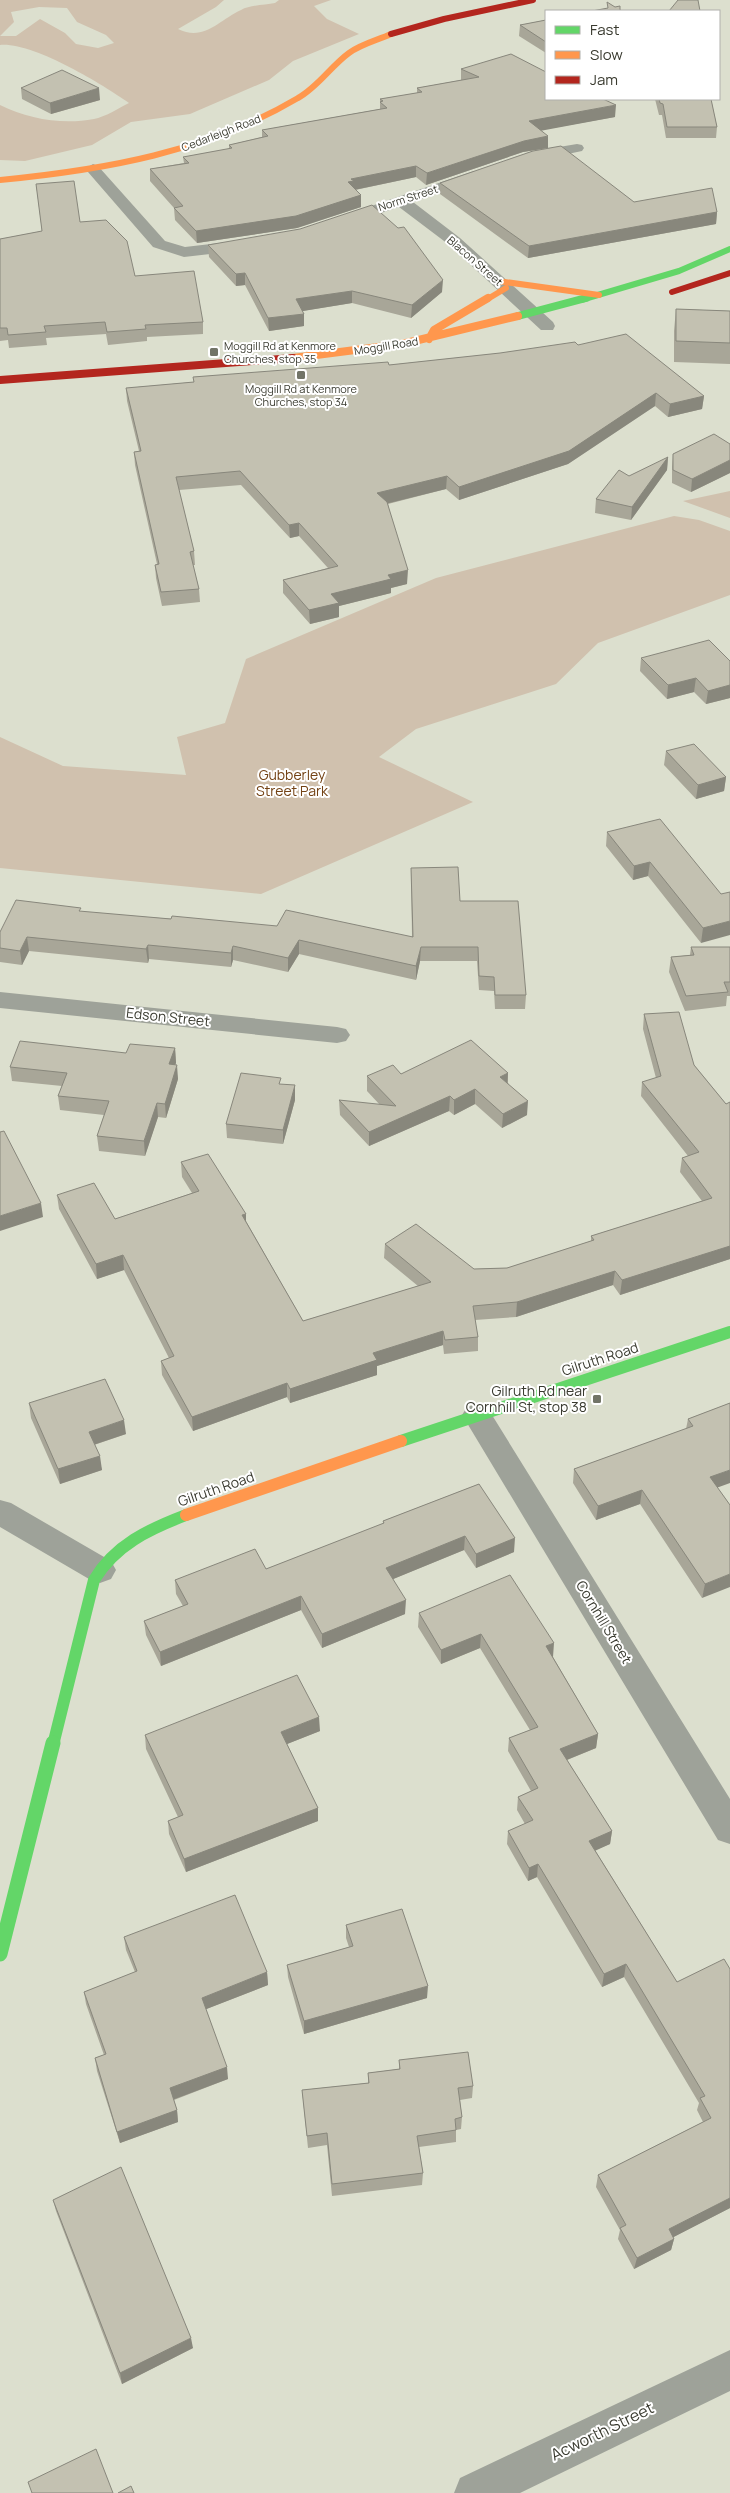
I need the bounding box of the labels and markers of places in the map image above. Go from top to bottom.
place label: Moggill Rd at Kenmore Churches, stop 35 [224,338,337,366]
marker: Moggill Rd at Kenmore Churches, stop 35 [208,346,220,358]
marker: Moggill Rd at Kenmore Churches, stop 34 [295,369,307,381]
place label: Moggill Rd at Kenmore Churches, stop 34 [245,381,358,409]
place label: Gilruth Rd near Cornhill St, stop 38 [466,1381,587,1416]
marker: Gilruth Rd near Cornhill St, stop 38 [591,1393,603,1405]

